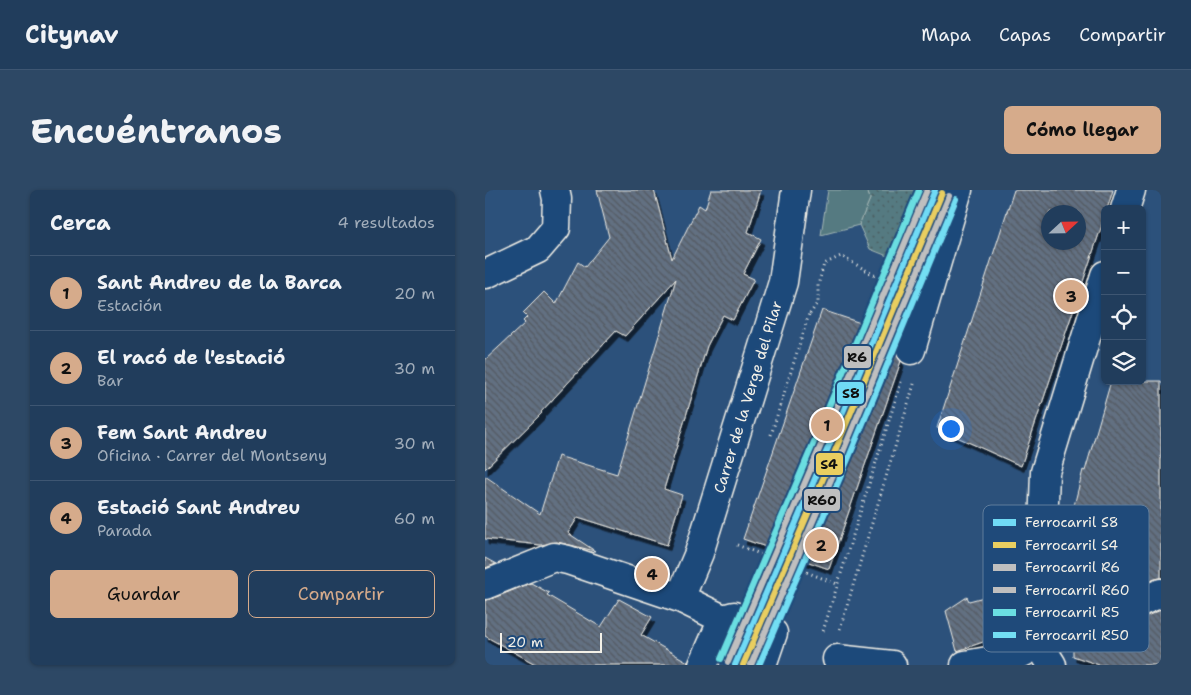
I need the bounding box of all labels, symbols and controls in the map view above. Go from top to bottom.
text: Citynav [25,19,119,51]
text: Mapa [921,23,971,47]
text: Capas [999,23,1051,47]
text: Compartir [1079,23,1166,47]
button: Cómo llegar [1004,106,1161,154]
text: Encuéntranos [30,107,282,154]
north arrow [1041,205,1086,250]
map controls [1101,205,1146,385]
button: + [1101,205,1146,250]
text: Cerca [50,209,111,237]
text: 4 resultados [337,212,435,233]
button: − [1101,250,1146,295]
text: Sant Andreu de la Barca [97,270,342,295]
pin: 3 [1055,277,1087,315]
text: 1 [62,283,70,304]
text: 20 m [394,283,435,304]
text: Estación [97,295,162,316]
button: locate [1101,295,1146,340]
street label: Carrer de la Verge del Pilar [709,298,787,496]
button: layers [1101,340,1146,385]
text: El racó de l'estació [97,345,285,370]
line badge: R6 [843,345,872,369]
text: R6 [847,348,867,366]
text: 2 [60,358,72,379]
text: 30 m [394,358,435,379]
text: Bar [97,370,124,391]
line badge: S8 [836,381,865,405]
text: S8 [842,384,860,402]
pin: 1 [811,406,843,444]
your location [938,416,964,442]
text: Fem Sant Andreu [97,420,267,445]
text: 3 [60,433,72,454]
text: 30 m [394,433,435,454]
text: Oficina · Carrer del Montseny [97,445,327,466]
line badge: S4 [815,452,844,476]
text: S4 [820,455,838,473]
line badge: R60 [803,488,841,512]
text: R60 [807,491,837,509]
text: Estació Sant Andreu [97,495,300,520]
legend [983,505,1149,652]
text: 4 [60,508,72,529]
text: 60 m [394,508,435,529]
text: Ferrocarril S8 [1025,513,1119,531]
text: Parada [97,520,152,541]
pin: 2 [805,526,837,564]
text: Ferrocarril S4 [1025,536,1118,554]
pin: 4 [636,555,668,593]
text: Ferrocarril R6 [1025,558,1120,576]
button: Guardar [50,570,238,618]
button: Compartir [248,570,435,618]
text: Ferrocarril R60 [1025,581,1130,599]
text: Ferrocarril R5 [1025,603,1119,621]
text: Ferrocarril R50 [1025,626,1129,644]
scale bar [500,630,603,653]
text: 20 m [507,633,543,651]

